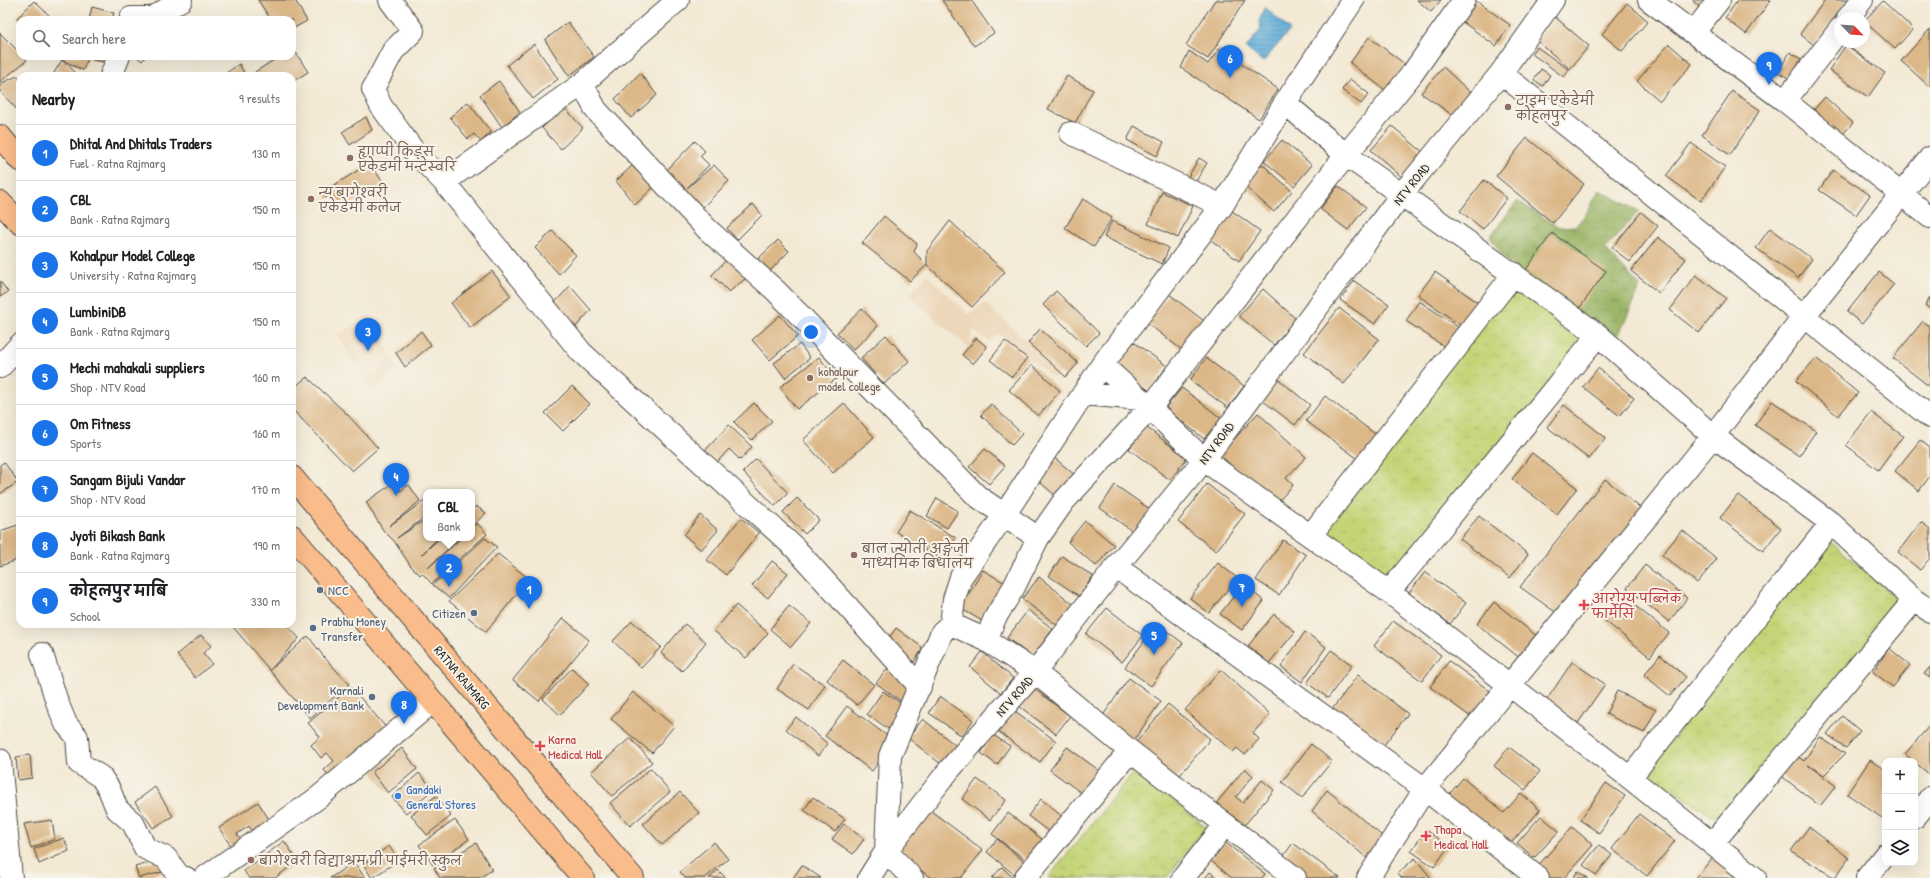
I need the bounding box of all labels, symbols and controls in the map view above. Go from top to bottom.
north arrow [1834,12,1870,48]
search box [16,16,296,60]
icon: search [30,27,52,49]
text: Search here [62,28,126,49]
pin: 6 [1217,45,1243,78]
pin: 9 [1756,52,1782,85]
text: Nearby [32,87,75,110]
text: 9 results [239,89,280,107]
place label: टाइम एकेडेमी कोहलपुर [1515,89,1596,127]
marker: टाइम एकेडेमी कोहलपुर [1503,102,1513,112]
text: Dhital And Dhitals Traders [70,133,212,154]
place label: ह्याप्पी किड्स एकेडमी मन्टेस्वरि [357,141,457,175]
text: 1 [43,144,47,162]
text: 130 m [252,144,280,162]
marker: ह्याप्पी किड्स एकेडमी मन्टेस्वरि [345,153,355,163]
text: Fuel · Ratna Rajmarg [70,154,166,172]
street label: NTV ROAD [1389,159,1434,209]
place label: न्यु बागेश्वरी एकेडेमी कलेज [318,182,401,216]
text: CBL [70,189,91,210]
marker: न्यु बागेश्वरी एकेडेमी कलेज [306,194,316,204]
text: 2 [42,200,48,218]
text: 150 m [252,200,280,218]
text: Bank · Ratna Rajmarg [70,210,170,228]
text: Kohalpur Model College [70,245,195,266]
text: 3 [42,256,48,274]
text: 150 m [252,256,280,274]
text: University · Ratna Rajmarg [70,266,196,284]
text: LumbiniDB [70,301,126,322]
text: 4 [43,312,47,330]
text: 150 m [252,312,280,330]
pin: 3 [355,318,381,351]
text: Bank · Ratna Rajmarg [70,322,170,340]
your location [801,322,821,342]
text: Mechi mahakali suppliers [70,357,204,378]
place label: kohalpur model college [818,362,881,395]
text: 5 [42,368,48,386]
text: 160 m [252,368,280,386]
marker: kohalpur model college [805,373,815,383]
text: Shop · NTV Road [70,378,145,396]
text: Om Fitness [70,413,130,434]
street label: NTV ROAD [1194,417,1238,468]
text: 6 [42,424,48,442]
text: 160 m [252,424,280,442]
text: Sports [70,434,101,452]
pin: 4 [383,463,409,496]
text: Sangam Bijuli Vandar [70,469,186,490]
text: 7 [42,480,48,498]
text: 170 m [251,480,280,498]
popup [423,489,475,541]
text: Shop · NTV Road [70,490,145,508]
text: CBL [438,496,459,517]
text: Bank [438,517,460,535]
text: Jyoti Bikash Bank [70,525,165,546]
text: 8 [42,536,48,554]
text: 190 m [253,536,280,554]
place label: बाल ज्योती अङ्ग्रेजी माध्यमिक बिधालय [861,537,975,572]
text: Bank · Ratna Rajmarg [70,546,170,564]
marker: बाल ज्योती अङ्ग्रेजी माध्यमिक बिधालय [849,550,859,560]
pin: 2 [436,554,462,587]
pin: 7 [1229,574,1255,607]
pin: 1 [516,576,542,609]
text: कोहलपुर माबि [70,580,167,601]
place label: NCC [328,581,349,599]
marker: NCC [315,585,325,595]
place label: आरोग्य पब्लिक फार्मेसि [1591,588,1682,622]
text: 9 [43,592,47,610]
text: 330 m [251,592,280,610]
marker: आरोग्य पब्लिक फार्मेसि [1579,600,1589,610]
place label: Citizen [432,604,466,622]
text: School [70,607,100,625]
marker: Citizen [469,608,479,618]
place label: Prabhu Money Transfer [321,612,386,645]
pin: 5 [1141,622,1167,655]
marker: Prabhu Money Transfer [308,623,318,633]
street label: RATNA RAJMARG [430,641,494,713]
street label: NTV ROAD [991,671,1037,720]
place label: Karnali Development Bank [278,681,365,714]
pin: 8 [391,691,417,724]
marker: Karnali Development Bank [367,692,377,702]
place label: Karna Medical Hall [548,730,603,763]
marker: Karna Medical Hall [535,741,545,751]
map controls [1882,758,1918,866]
button: + [1882,758,1918,794]
place label: Gandaki General Stores [406,780,476,813]
marker: Gandaki General Stores [393,791,403,801]
button: − [1882,794,1918,830]
place label: Thapa Medical Hall [1434,820,1489,853]
button: layers [1882,830,1918,866]
marker: Thapa Medical Hall [1421,831,1431,841]
place label: बागेश्वरी विद्याश्रम प्री पाईमरी स्कुल [258,850,462,872]
marker: बागेश्वरी विद्याश्रम प्री पाईमरी स्कुल [246,855,256,865]

